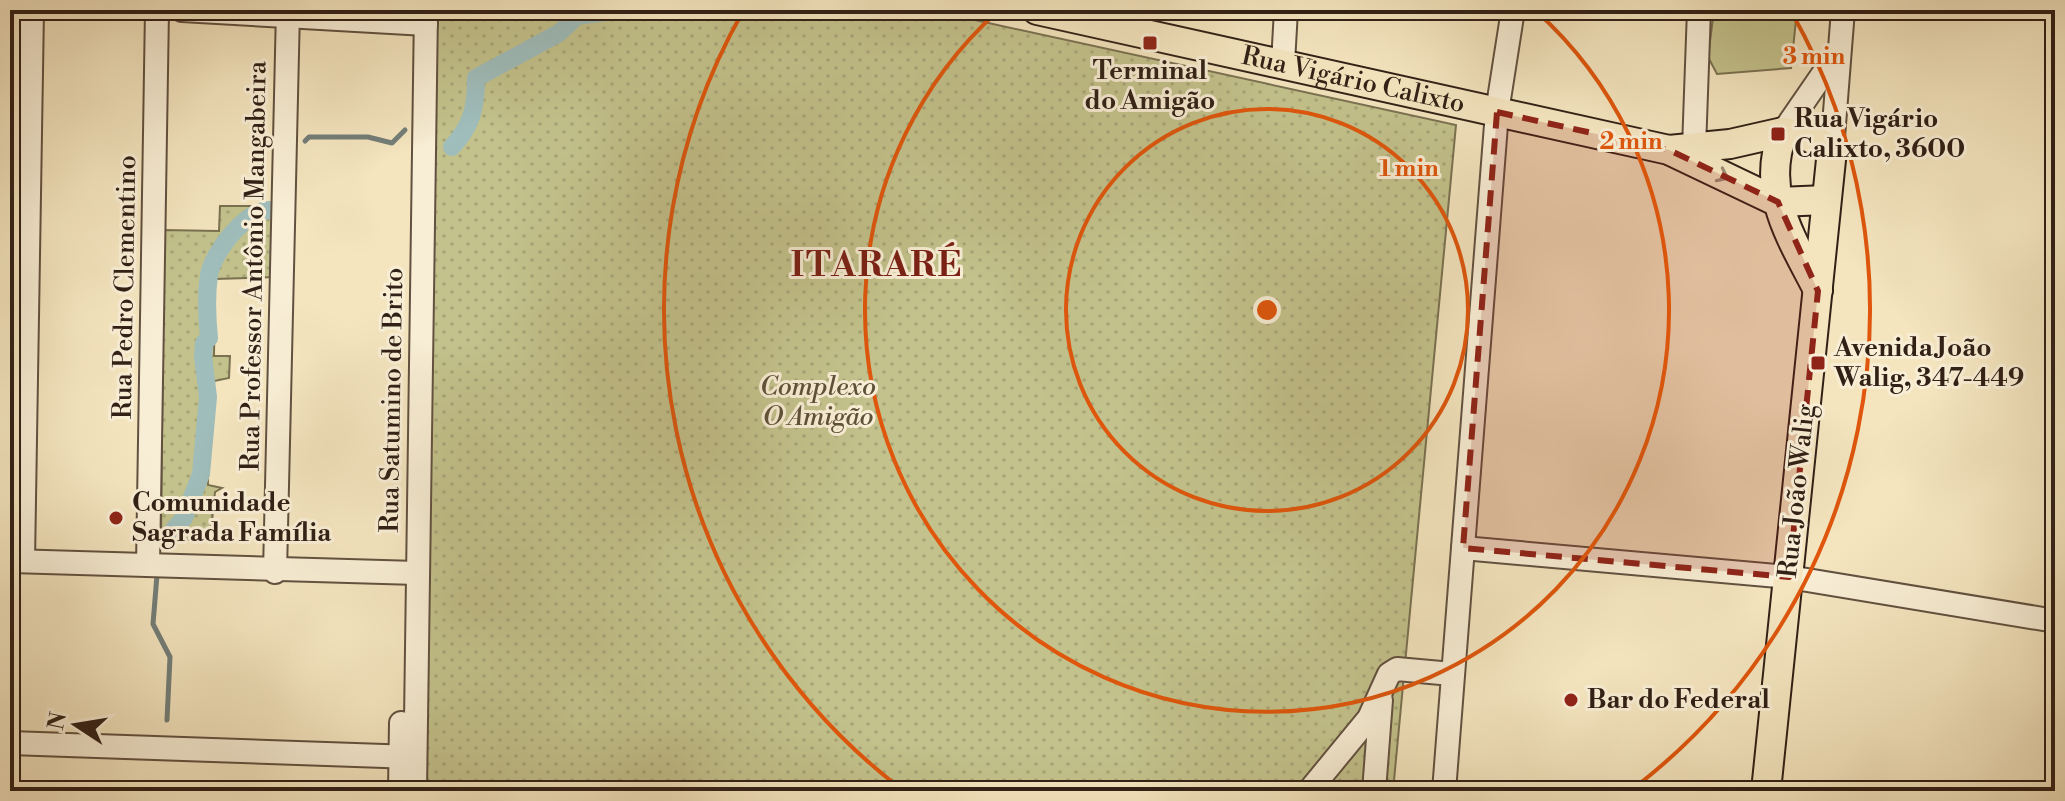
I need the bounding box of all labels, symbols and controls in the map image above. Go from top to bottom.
marker: Terminal do Amigão [1141,34,1159,52]
street label: Rua Vigário Calixto [1239,40,1468,120]
text: 3 min [1783,42,1846,72]
place label: Terminal do Amigão [1085,55,1215,117]
street label: Rua Professor Antônio Mangabeira [234,60,274,471]
place label: Rua Vigário Calixto, 3600 [1794,103,1965,165]
marker: Rua Vigário Calixto, 3600 [1769,125,1787,143]
text: 2 min [1599,127,1663,157]
text: 1 min [1379,154,1439,184]
street label: Rua Pedro Clementino [107,155,143,419]
one-way arrow [1715,166,1730,182]
district label: ITARARÉ [791,242,963,287]
street label: Rua Satumino de Brito [374,267,410,533]
centre of rings [1253,296,1281,324]
place label: Avenida João Walig, 347-449 [1833,332,2024,394]
marker: Avenida João Walig, 347-449 [1809,354,1827,372]
park label: Complexo O Amigão [760,371,876,433]
street label: Rua João Walig [1772,402,1822,580]
place label: Comunidade Sagrada Família [132,487,332,549]
marker: Comunidade Sagrada Família [107,509,125,527]
place label: Bar do Federal [1587,684,1770,716]
north arrow [36,685,116,765]
marker: Bar do Federal [1562,691,1580,709]
text: N [43,709,73,732]

